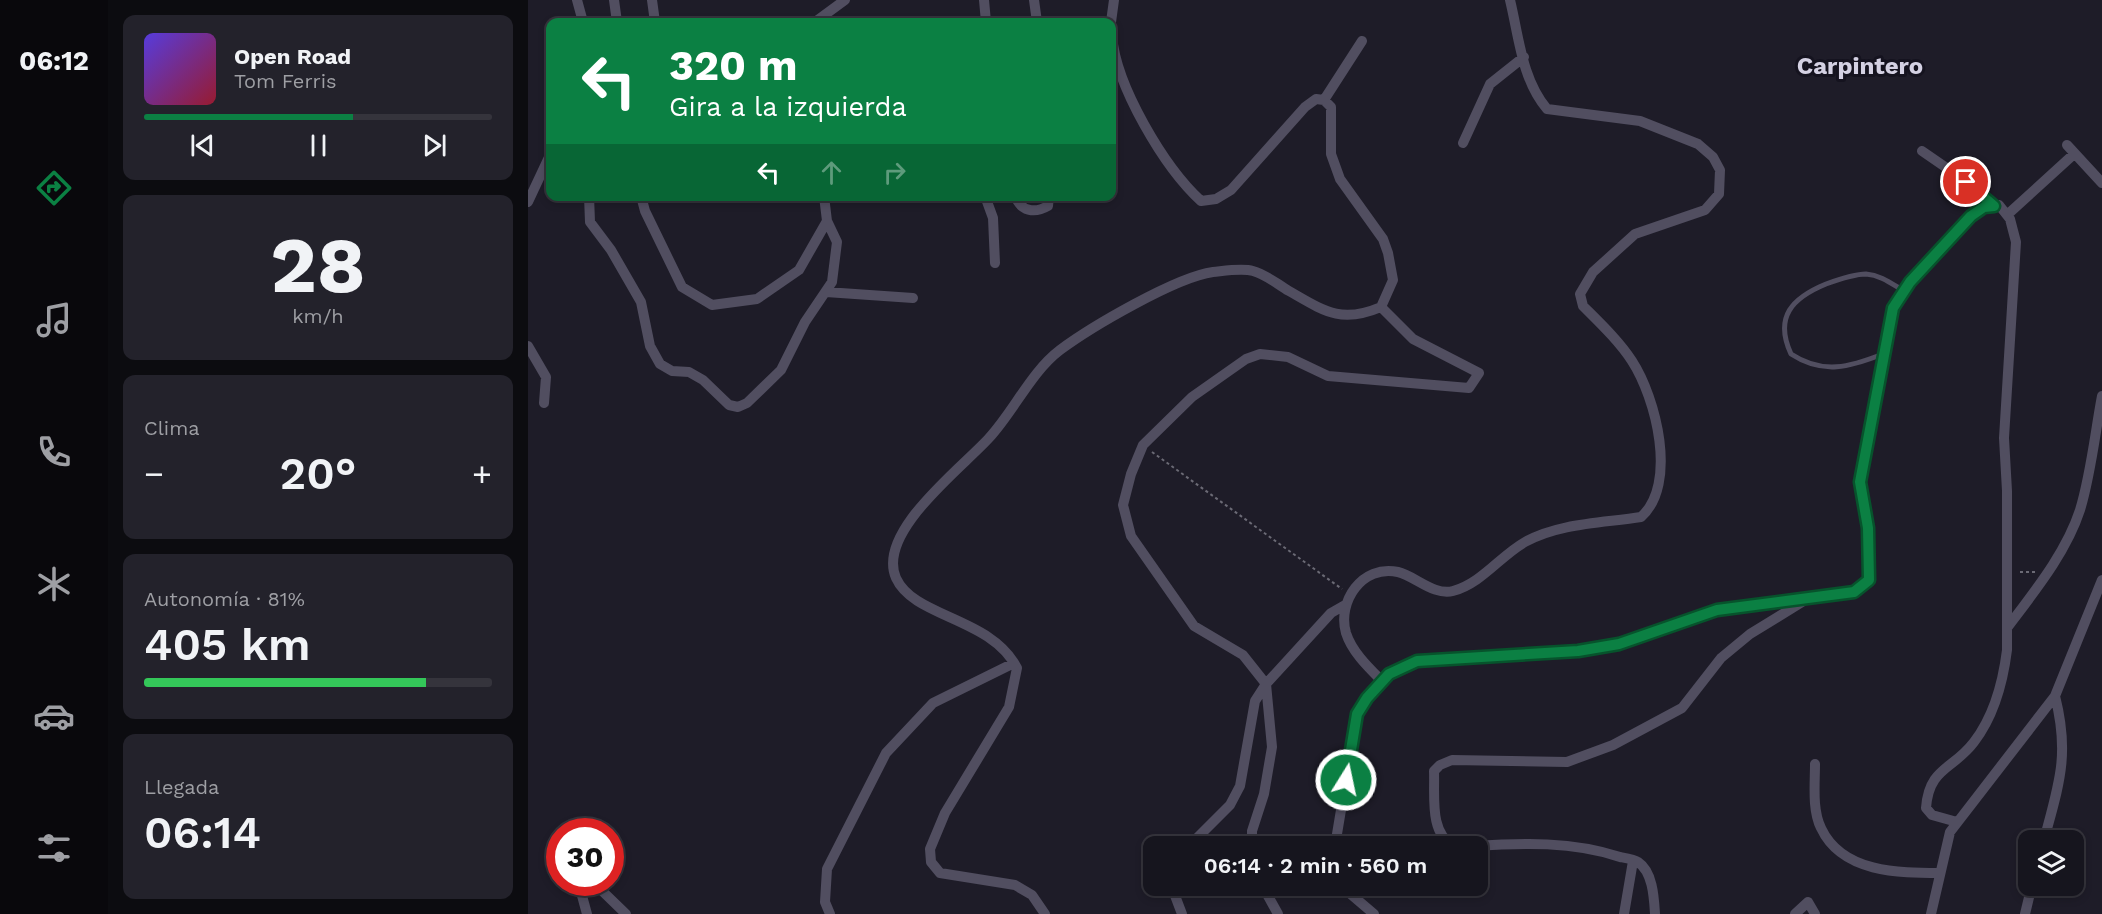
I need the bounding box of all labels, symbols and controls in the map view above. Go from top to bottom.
text: 320 m [669,41,798,90]
icon: left [570,42,648,120]
text: Open Road [234,44,351,69]
text: 06:12 [19,45,89,77]
district label: Carpintero [1797,52,1923,80]
text: Tom Ferris [234,69,337,93]
text: Gira a la izquierda [669,91,907,123]
icon: previous [186,129,219,162]
icon: pause [302,129,335,162]
icon: next [418,129,451,162]
icon: left [752,156,785,189]
icon: ahead [815,156,848,189]
icon: right [878,156,911,189]
pin [1940,156,1991,207]
icon: arrive [1949,165,1982,198]
icon: directions [33,167,75,209]
text: 28 [270,219,366,311]
icon: music [33,299,75,341]
text: km/h [292,304,344,328]
text: Clima [144,416,200,440]
icon: phone [33,431,75,473]
text: 20° [280,447,356,500]
text: − [144,454,164,493]
text: + [472,454,492,493]
icon: climate [33,563,75,605]
text: Autonomía · 81% [144,587,305,611]
text: 405 km [144,618,311,671]
icon: car [33,695,75,737]
position arrow [1314,748,1378,812]
text: Llegada [144,775,219,799]
text: 06:14 [144,806,261,859]
speed limit sign: 30 [546,818,624,896]
icon: filters [33,827,75,869]
map controls [2018,830,2084,896]
button: layers [2018,830,2084,896]
text: 06:14 · 2 min · 560 m [1204,853,1427,878]

